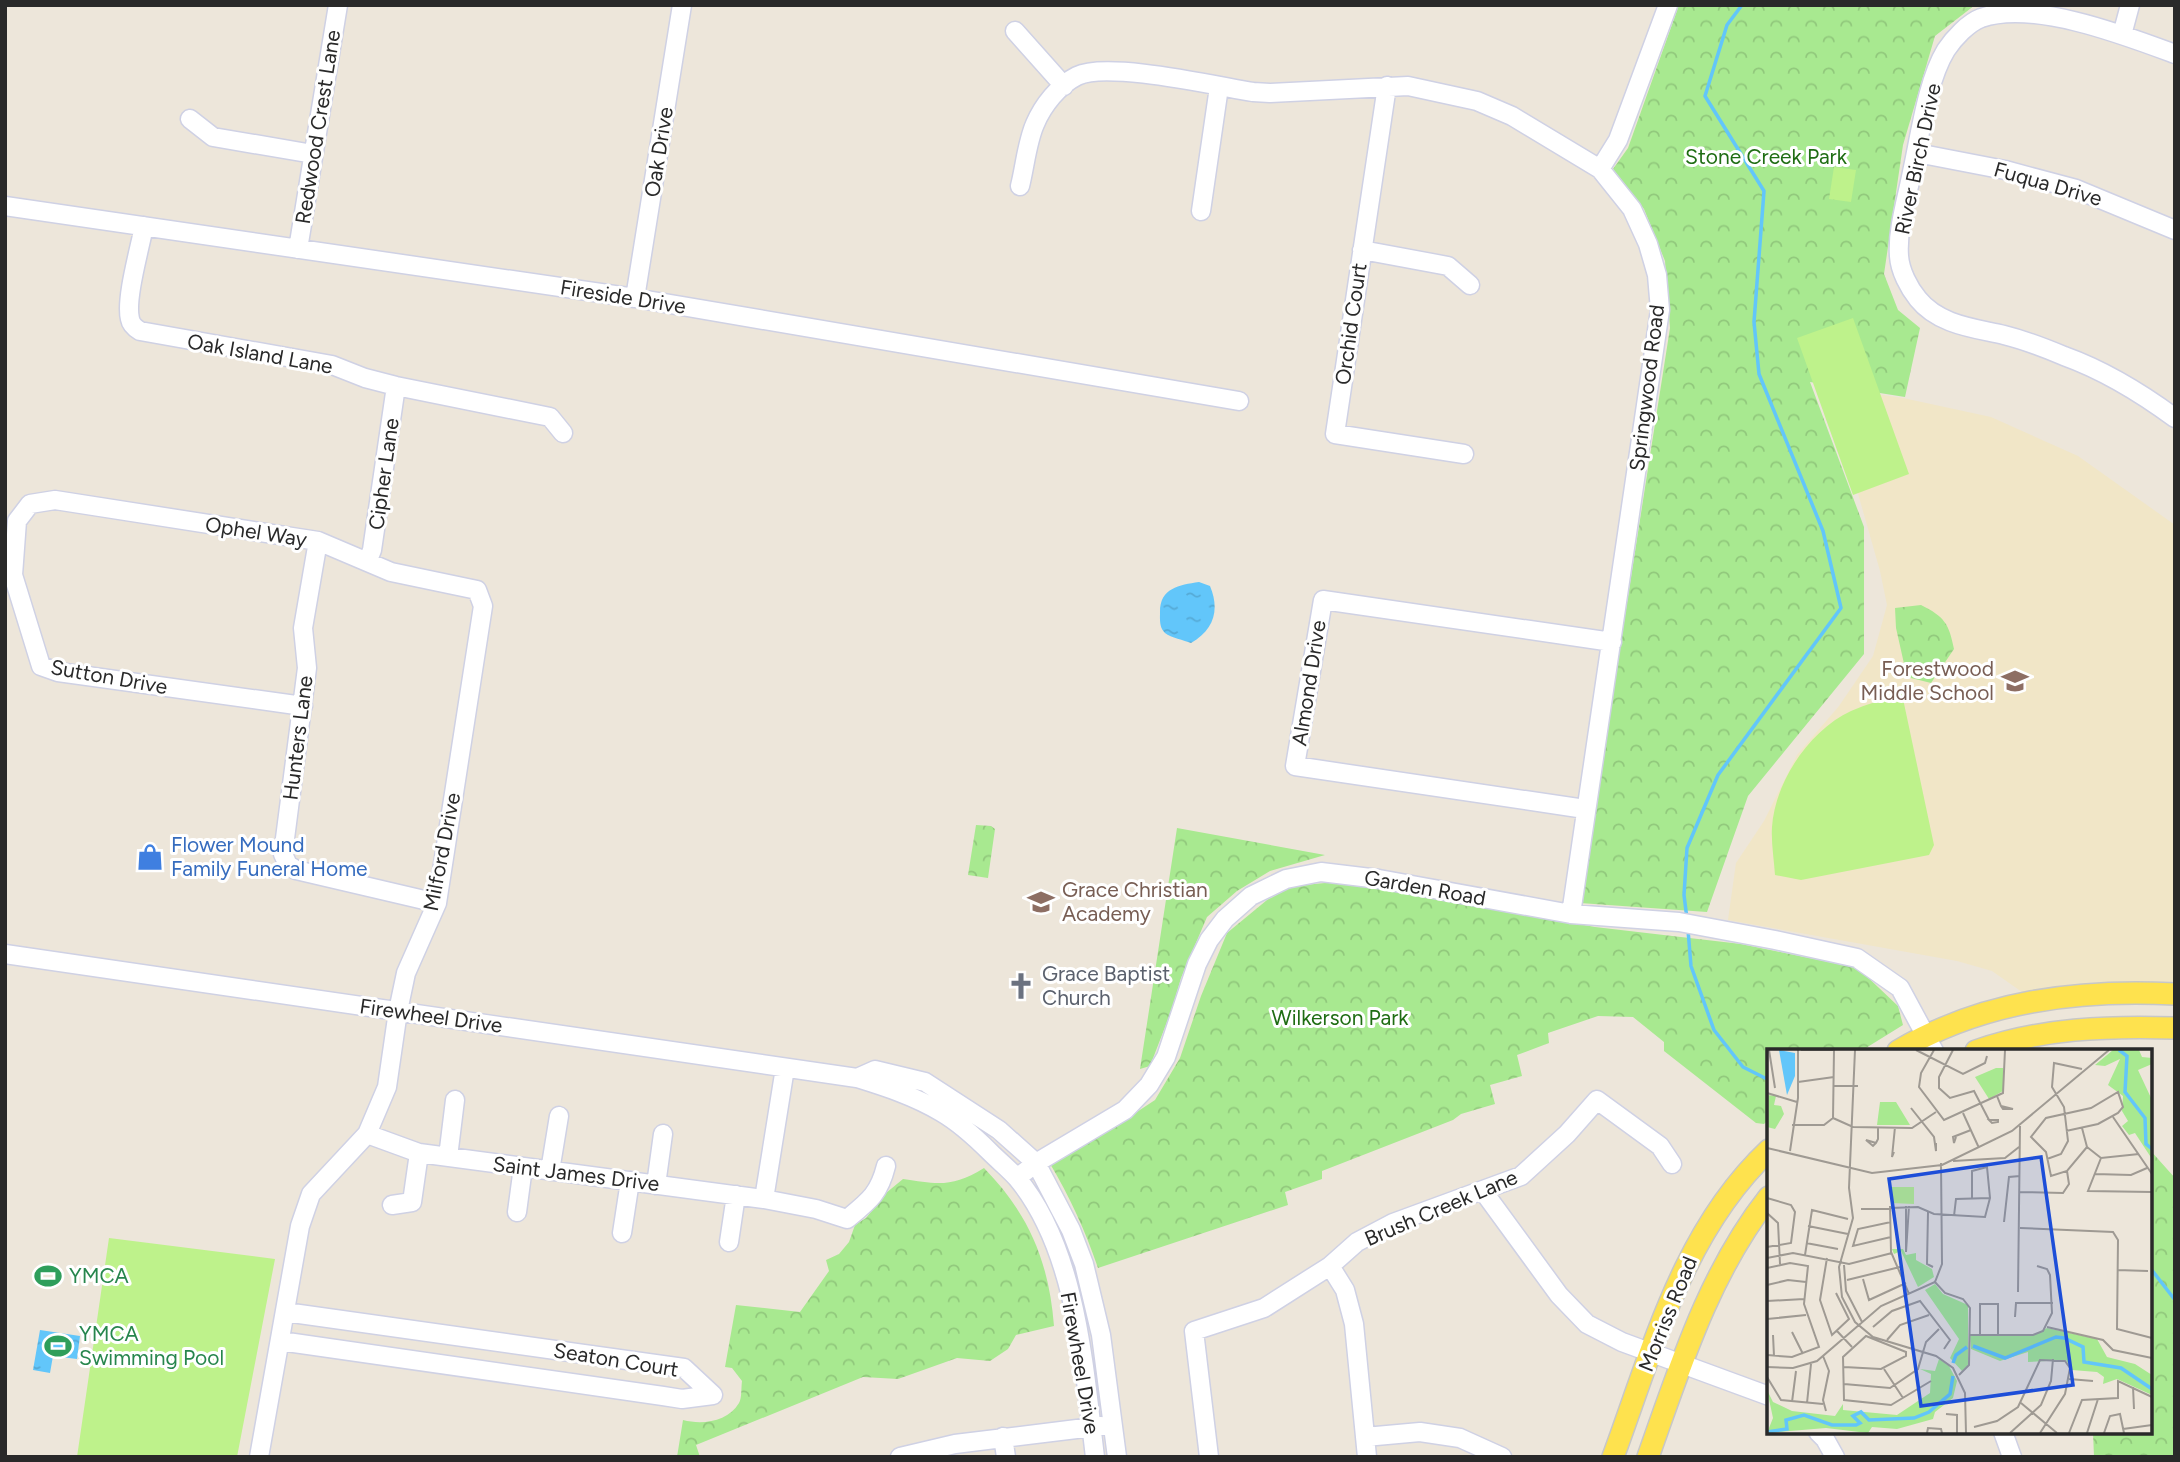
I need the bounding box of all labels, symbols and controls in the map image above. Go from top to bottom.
street label: Redwood Crest Lane [290,28,345,226]
street label: River Birch Drive [1889,81,1946,237]
street label: Oak Drive [639,105,678,199]
park label: Stone Creek Park [1685,144,1848,169]
street label: Fuqua Drive [1991,156,2105,211]
street label: Orchid Court [1330,261,1371,387]
street label: Fireside Drive [558,274,688,319]
street label: Springwood Road [1624,303,1669,473]
street label: Oak Island Lane [185,328,335,379]
street label: Cipher Lane [363,416,404,531]
street label: Ophel Way [203,511,309,552]
street label: Almond Drive [1286,618,1331,747]
street label: Sutton Drive [49,654,169,699]
place label: Forestwood Middle School [1861,656,1994,705]
school or university icon: Forestwood Middle School [2000,666,2030,696]
street label: Hunters Lane [277,674,318,802]
street label: Milford Drive [418,790,465,913]
place label: Flower Mound Family Funeral Home [171,832,368,881]
shop icon: Flower Mound Family Funeral Home [135,842,165,872]
street label: Garden Road [1362,865,1488,910]
place label: Grace Christian Academy [1062,877,1208,926]
school or university icon: Grace Christian Academy [1026,887,1056,917]
place label: Grace Baptist Church [1042,961,1170,1010]
church icon: Grace Baptist Church [1006,971,1036,1001]
street label: Firewheel Drive [358,993,504,1038]
park label: Wilkerson Park [1272,1005,1409,1030]
inset map [1767,1049,2152,1434]
street label: Saint James Drive [491,1151,661,1196]
street label: Brush Creek Lane [1361,1164,1521,1251]
street label: Morriss Road [1633,1253,1702,1375]
sports icon: YMCA [33,1261,63,1291]
place label: YMCA [69,1263,129,1288]
street label: Firewheel Drive [1056,1290,1105,1436]
place label: YMCA Swimming Pool [79,1321,224,1370]
sports icon: YMCA Swimming Pool [43,1331,73,1361]
street label: Seaton Court [552,1337,680,1382]

